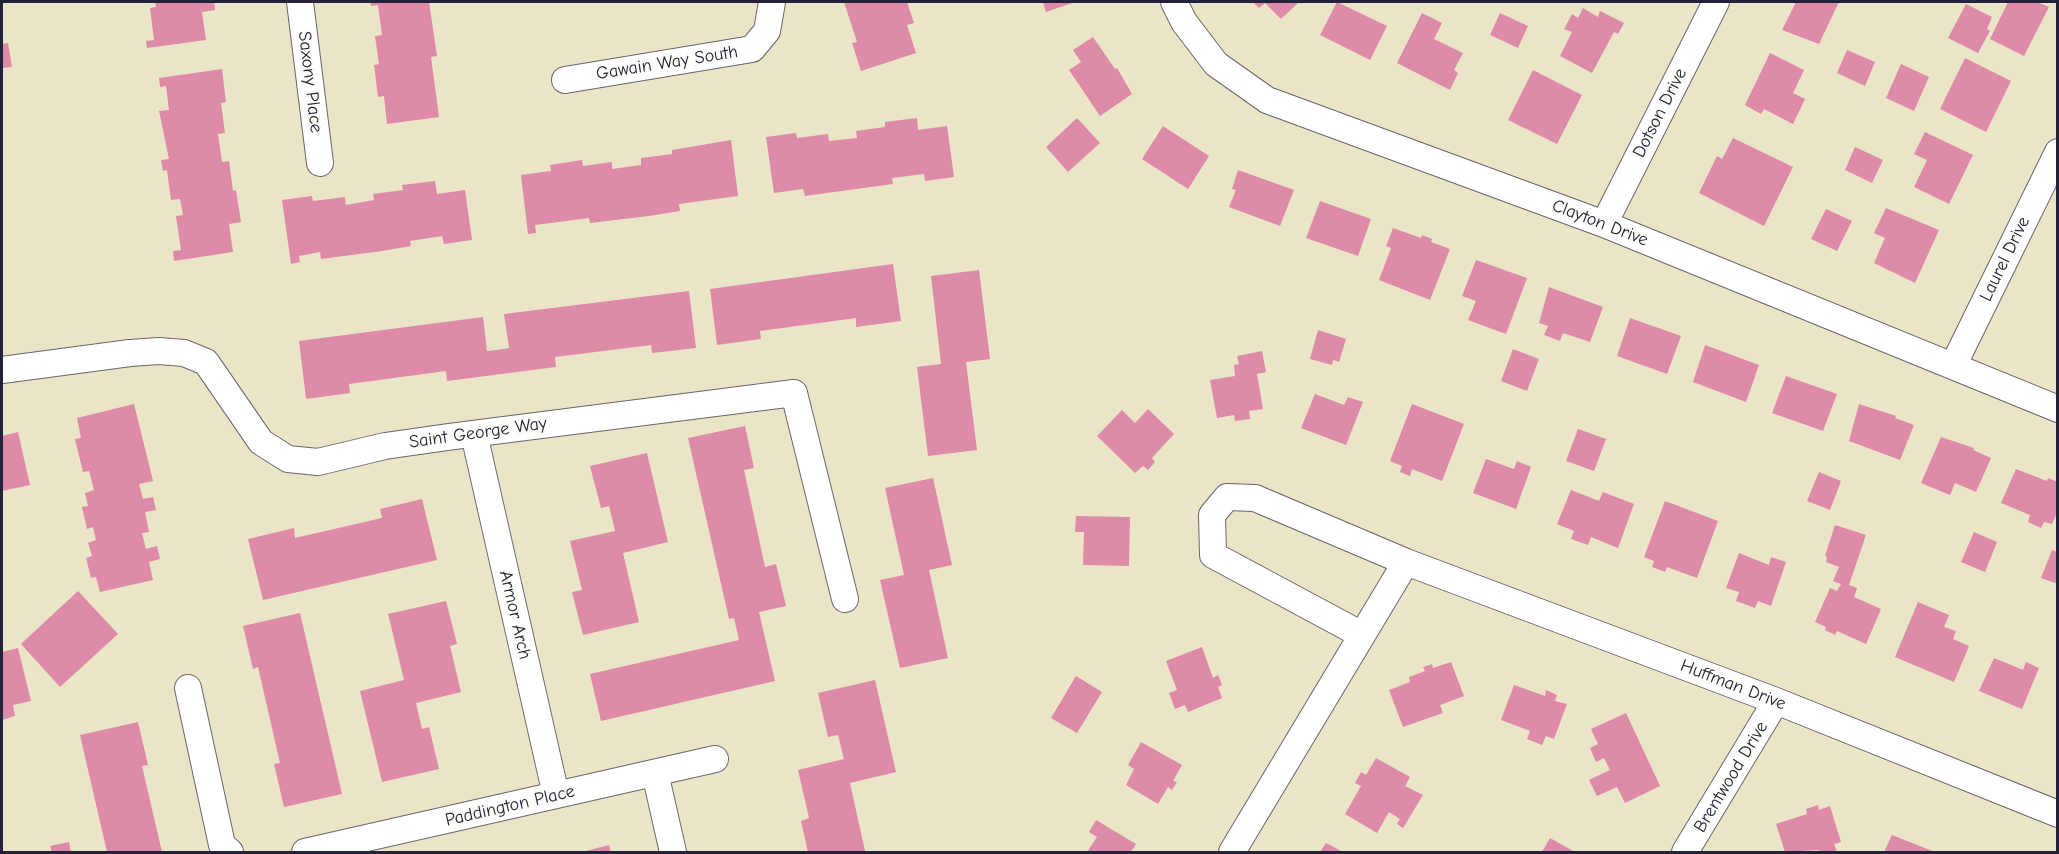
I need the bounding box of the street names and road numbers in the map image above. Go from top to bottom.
street label: Saxony Place [293,30,327,134]
street label: Gawain Way South [595,41,739,85]
street label: Dotson Drive [1628,65,1692,161]
street label: Clayton Drive [1549,195,1651,251]
street label: Laurel Drive [1975,213,2035,305]
street label: Saint George Way [408,413,548,453]
street label: Armor Arch [494,568,536,662]
street label: Huffman Drive [1677,655,1789,715]
street label: Brentwood Drive [1689,717,1773,837]
street label: Paddington Place [443,781,577,831]

